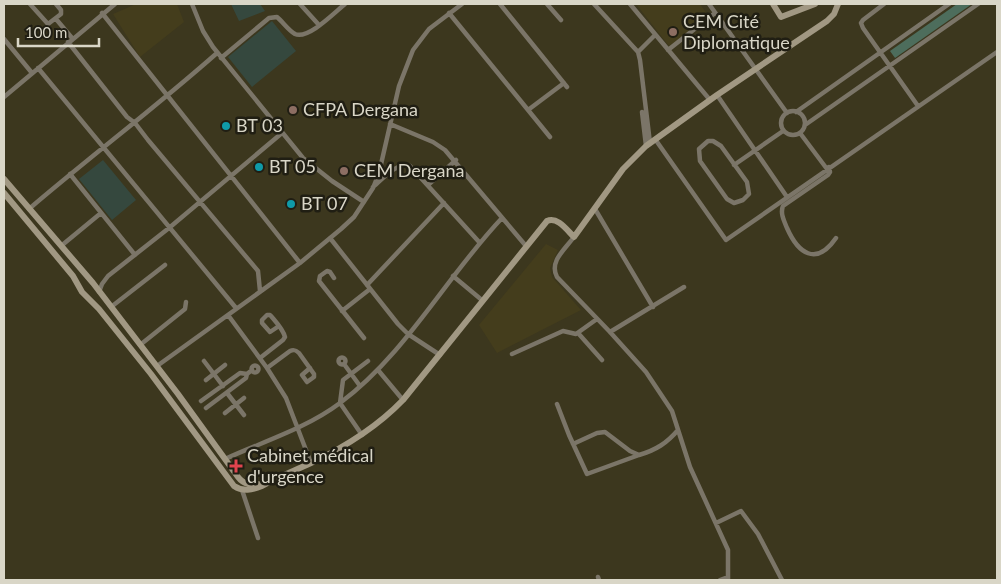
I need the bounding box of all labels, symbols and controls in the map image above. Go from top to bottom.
place label: CEM Cité Diplomatique [683,10,790,53]
scale bar [18,15,99,47]
text: 100 m [25,23,67,41]
marker: CEM Cité Diplomatique [667,26,679,38]
place label: CFPA Dergana [303,98,418,120]
marker: CFPA Dergana [287,104,299,116]
place label: BT 03 [236,114,283,136]
marker: BT 03 [220,120,232,132]
place label: BT 05 [269,155,316,177]
place label: CEM Dergana [354,159,464,181]
marker: BT 05 [253,161,265,173]
marker: CEM Dergana [338,165,350,177]
place label: BT 07 [301,192,348,214]
marker: BT 07 [285,198,297,210]
place label: Cabinet médical d'urgence [247,444,373,487]
marker: Cabinet médical d'urgence [229,459,243,473]

